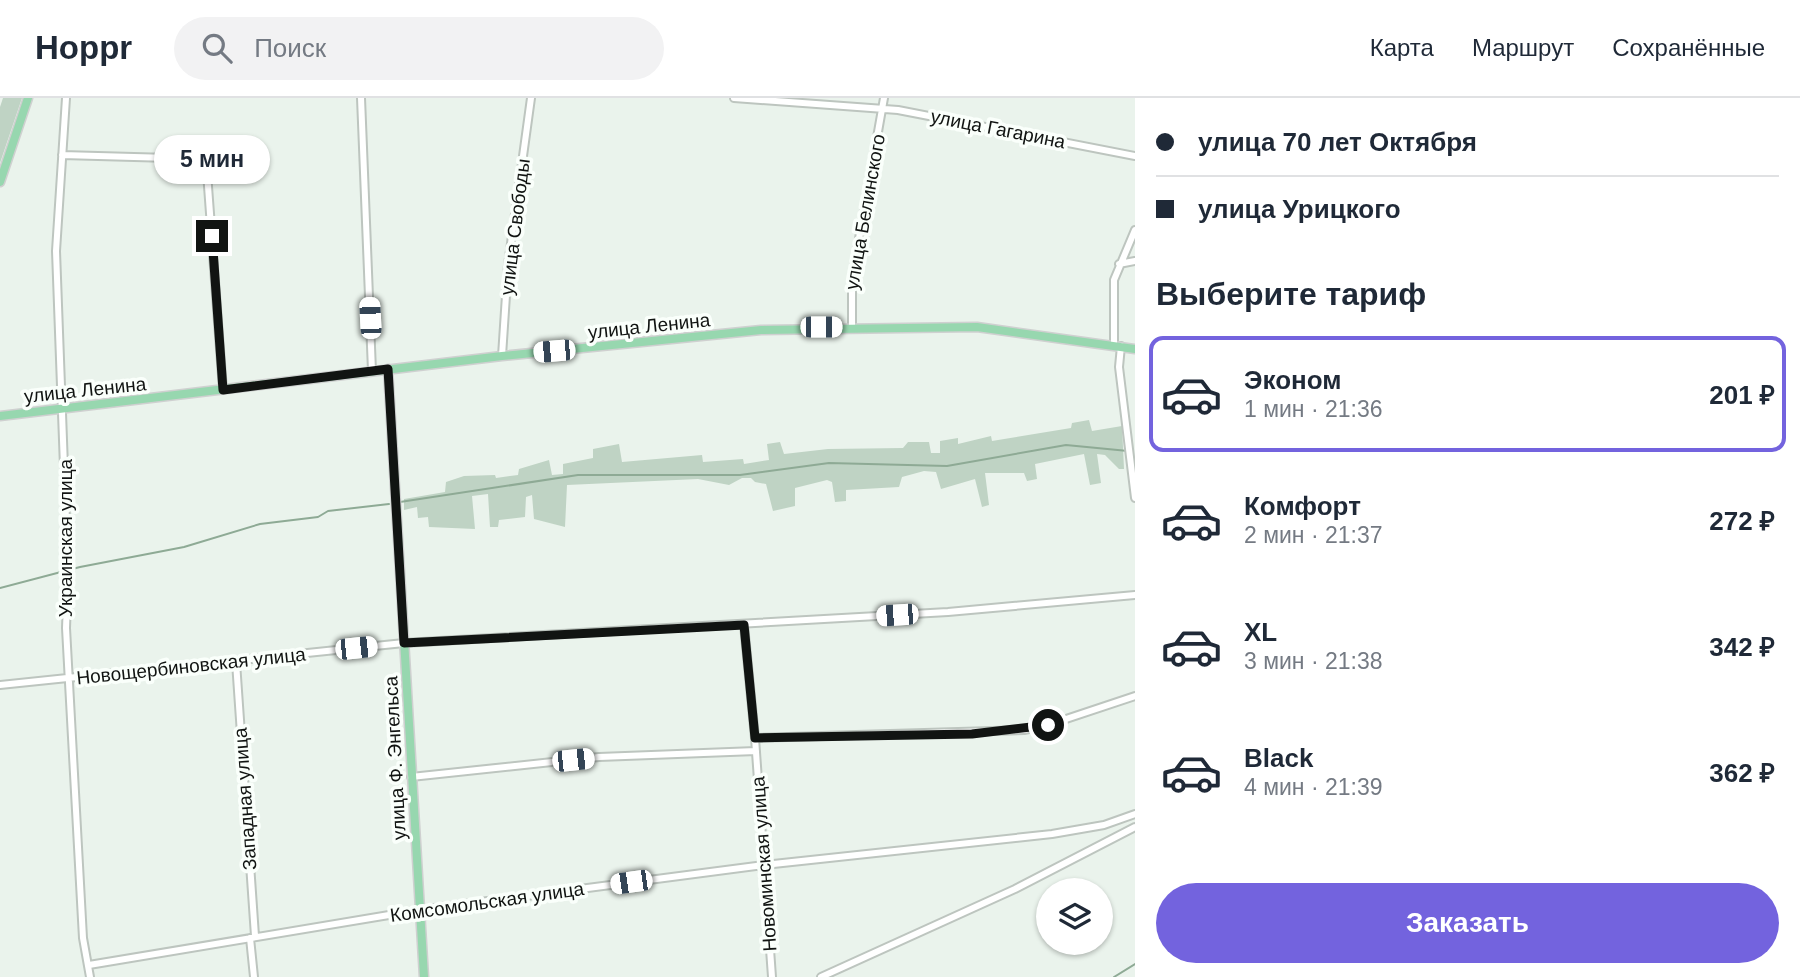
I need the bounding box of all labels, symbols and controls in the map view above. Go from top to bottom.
search box [174,17,664,80]
text: Hoppr [35,29,132,66]
icon: search [198,29,236,67]
text: Поиск [254,33,326,63]
text: Карта [1370,34,1434,61]
text: Маршрут [1472,34,1574,61]
text: Сохранённые [1612,34,1765,61]
street label: улица Гагарина [929,106,1067,152]
text: улица 70 лет Октября [1198,127,1477,157]
street label: улица Белинского [841,132,889,292]
callout: 5 мин [154,135,270,184]
text: 5 мин [180,146,244,172]
street label: улица Свободы [496,158,534,296]
text: улица Урицкого [1198,194,1401,224]
route end [196,220,228,252]
text: Выберите тариф [1156,276,1426,312]
car [359,296,382,340]
street label: улица Ленина [587,309,712,343]
car [801,317,843,338]
car [533,339,576,363]
icon: car [1160,363,1223,426]
text: Эконом [1244,365,1342,395]
street label: улица Ленина [23,373,148,407]
text: 201 ₽ [1709,380,1775,410]
text: 1 мин · 21:36 [1244,396,1383,422]
street label: Украинская улица [55,458,76,617]
icon: car [1160,489,1223,552]
text: Комфорт [1244,491,1361,521]
text: 272 ₽ [1709,506,1775,536]
text: 2 мин · 21:37 [1244,522,1383,548]
car [876,603,919,627]
icon: car [1160,615,1223,678]
text: XL [1244,617,1277,647]
text: 342 ₽ [1709,632,1775,662]
car [335,635,378,661]
street label: Новощербиновская улица [75,643,307,688]
text: 3 мин · 21:38 [1244,648,1383,674]
street label: улица Ф. Энгельса [380,675,410,841]
route start [1032,709,1064,741]
street label: Западная улица [230,727,260,871]
icon: car [1160,741,1223,804]
text: Black [1244,743,1313,773]
car [552,747,595,773]
text: 362 ₽ [1709,758,1775,788]
text: 4 мин · 21:39 [1244,774,1383,800]
street label: Новоминская улица [747,775,781,952]
car [609,869,654,895]
street label: Комсомольская улица [389,878,586,926]
map controls [1036,878,1113,955]
button: layers [1036,878,1113,955]
button: Заказать [1156,883,1779,963]

